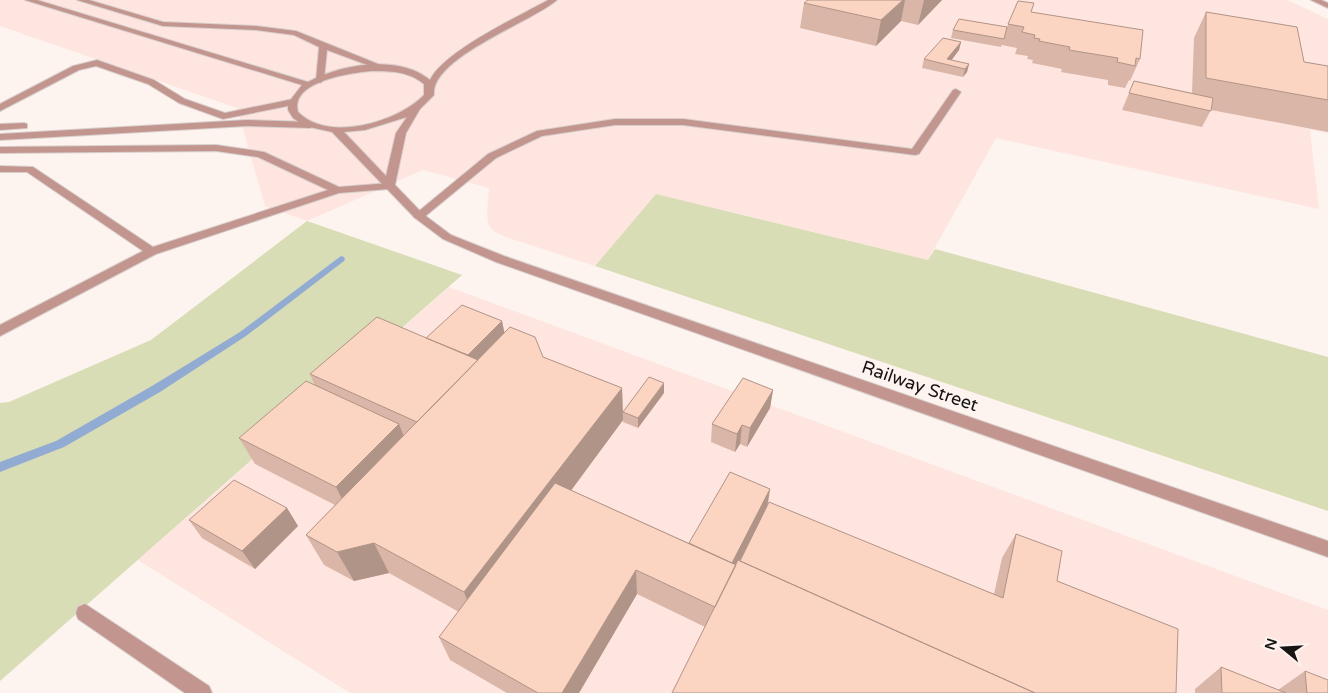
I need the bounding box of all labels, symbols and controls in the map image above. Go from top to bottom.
street label: Railway Street [859,356,981,416]
north arrow [1258,623,1308,673]
text: N [1261,636,1281,652]

